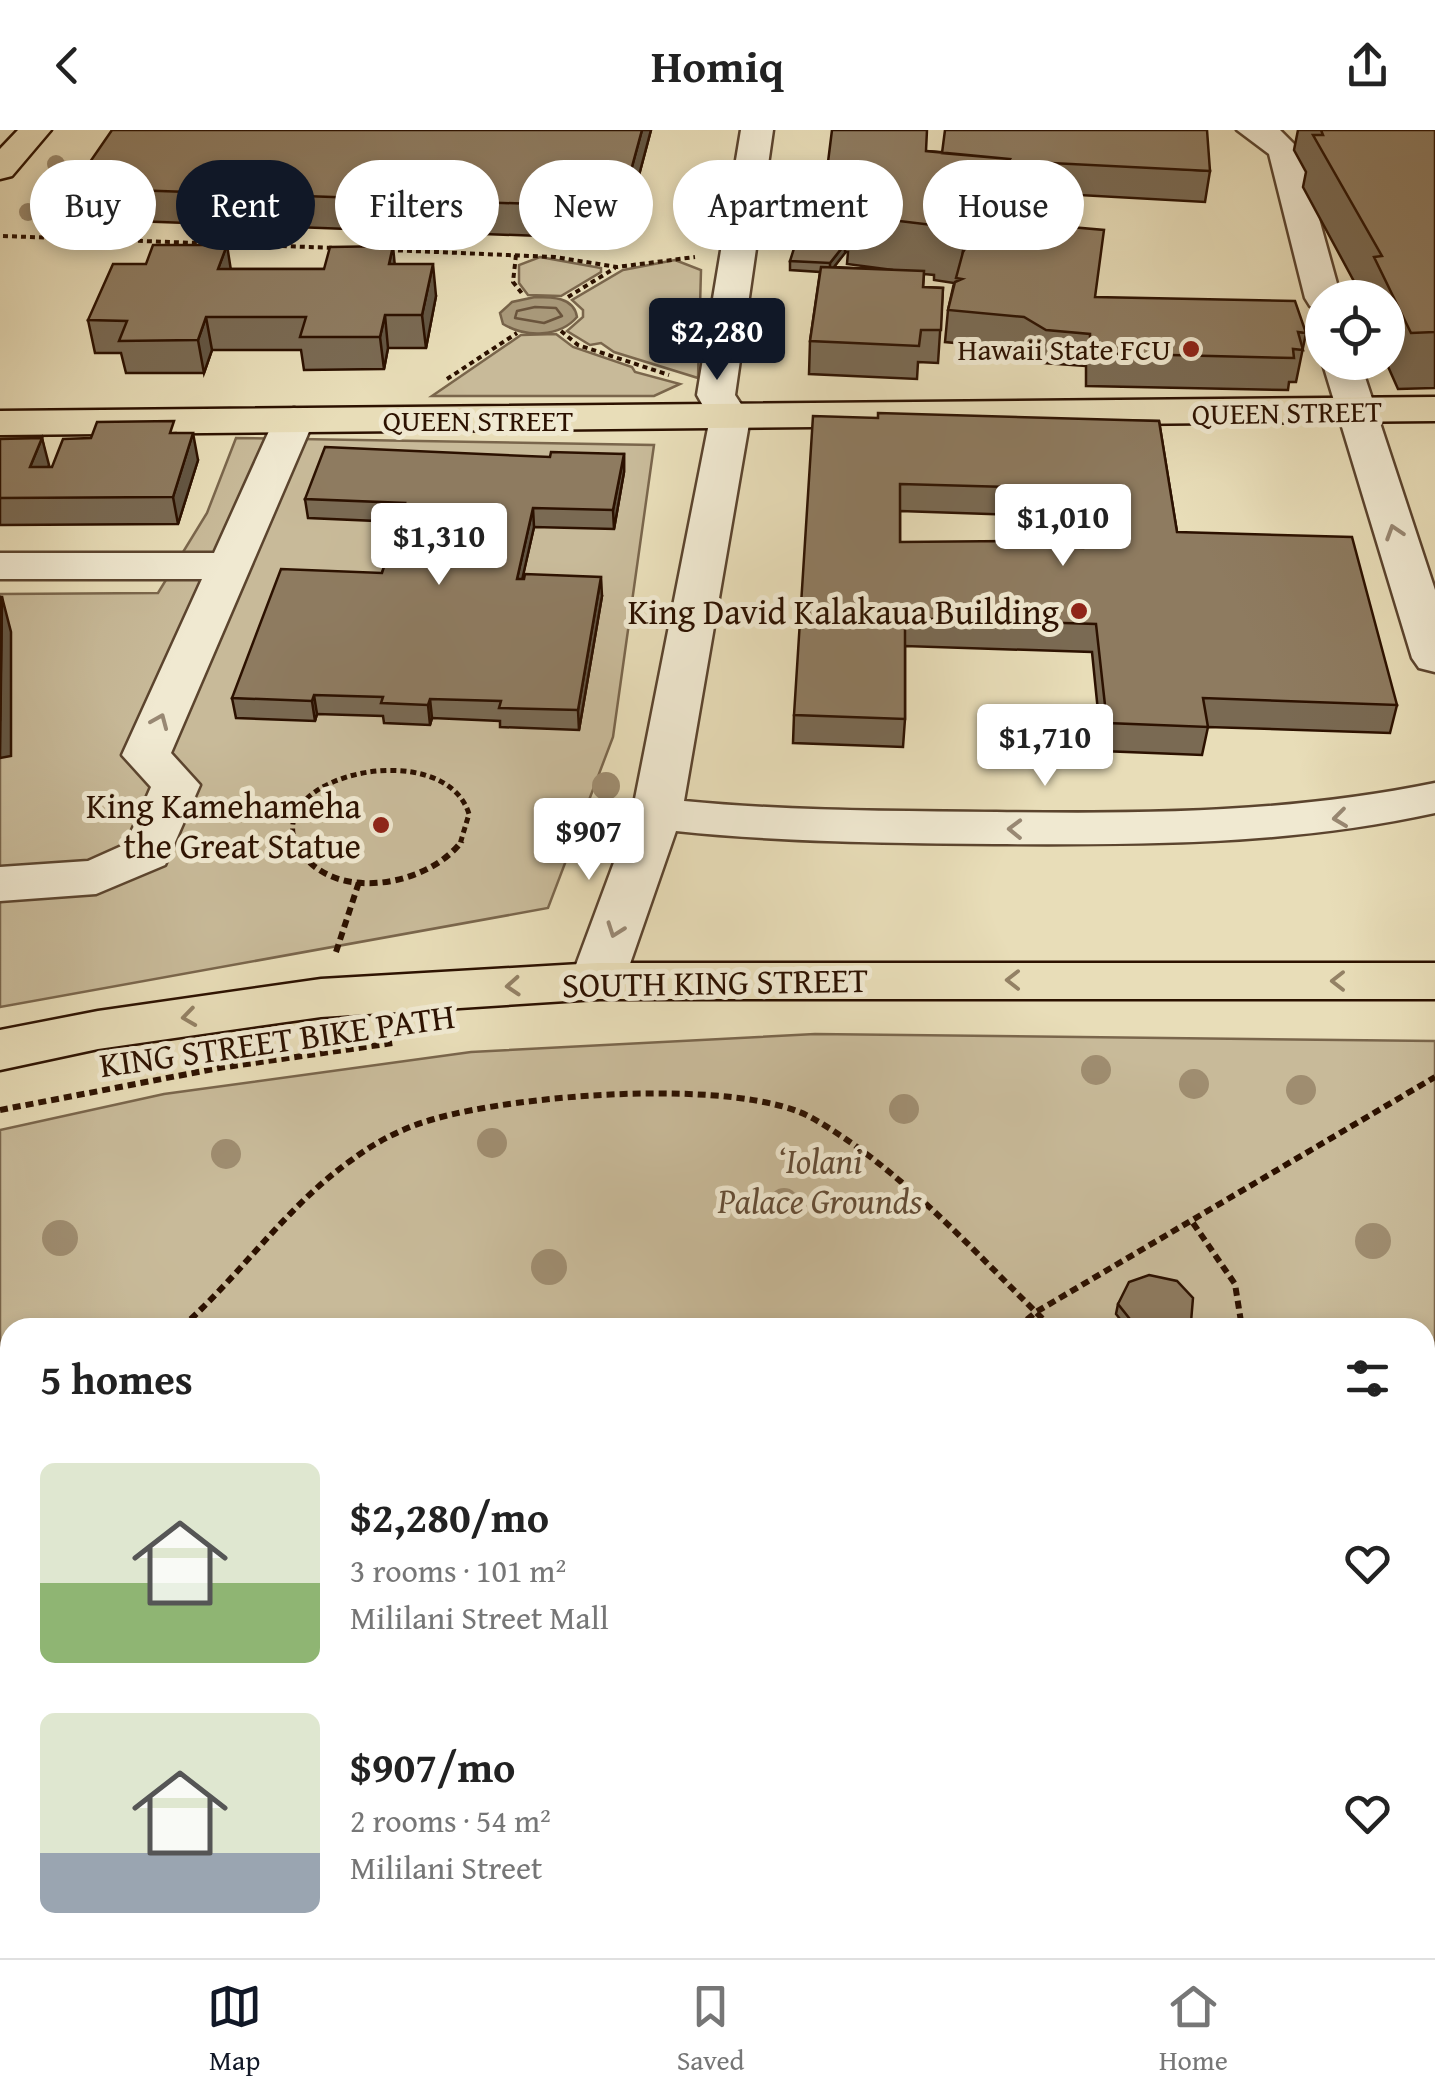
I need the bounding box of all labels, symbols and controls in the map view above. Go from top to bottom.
text: Homiq [651,33,784,98]
icon: back [40,38,95,93]
icon: share [1340,38,1395,93]
chip: Buy [30,160,156,250]
chip: Rent [176,160,315,250]
chip: Filters [335,160,499,250]
chip: New [519,160,653,250]
chip: Apartment [673,160,903,250]
chip: House [923,160,1084,250]
map controls [1305,280,1405,380]
button: locate [1305,280,1405,380]
pin: $2,280 [636,298,798,383]
text: $2,280 [671,307,763,354]
place label: Hawaii State FCU [957,327,1171,371]
marker: Hawaii State FCU [1180,338,1202,360]
street label: QUEEN STREET [1191,388,1383,436]
street label: QUEEN STREET [383,398,573,442]
pin: $1,010 [982,484,1144,569]
text: $1,010 [1017,493,1109,540]
pin: $1,310 [358,503,520,588]
text: $1,310 [393,512,485,559]
one-way arrow [1385,525,1405,542]
place label: King David Kalakaua Building [628,586,1060,637]
marker: King David Kalakaua Building [1068,600,1090,622]
pin: $1,710 [964,704,1126,789]
one-way arrow [149,713,169,731]
text: $1,710 [999,713,1091,760]
place label: King Kamehameha the Great Statue [86,780,361,871]
pin: $907 [530,798,648,883]
text: $907 [556,807,622,854]
one-way arrow [1331,807,1347,828]
marker: King Kamehameha the Great Statue [370,814,392,836]
one-way arrow [1007,818,1023,839]
one-way arrow [606,921,627,938]
street label: SOUTH KING STREET [561,954,869,1010]
one-way arrow [1004,969,1020,991]
one-way arrow [1329,970,1344,992]
one-way arrow [504,975,520,996]
street label: KING STREET BIKE PATH [96,990,458,1090]
one-way arrow [181,1005,198,1026]
park label: ʻIolani Palace Grounds [717,1135,923,1226]
text: 5 homes [40,1348,193,1409]
icon: filters [1340,1351,1395,1406]
text: $2,280/mo [350,1486,549,1547]
icon: home [120,1503,240,1623]
icon: heart [1340,1536,1395,1591]
text: 3 rooms · 101 m² [350,1547,566,1594]
text: Mililani Street Mall [350,1594,609,1641]
text: $907/mo [350,1736,515,1797]
icon: home [120,1753,240,1873]
icon: heart [1340,1786,1395,1841]
text: 2 rooms · 54 m² [350,1797,551,1844]
text: Mililani Street [350,1844,542,1891]
tab: Map [207,1979,262,2080]
tab: Saved [677,1979,744,2080]
tab: Home [1159,1979,1228,2080]

